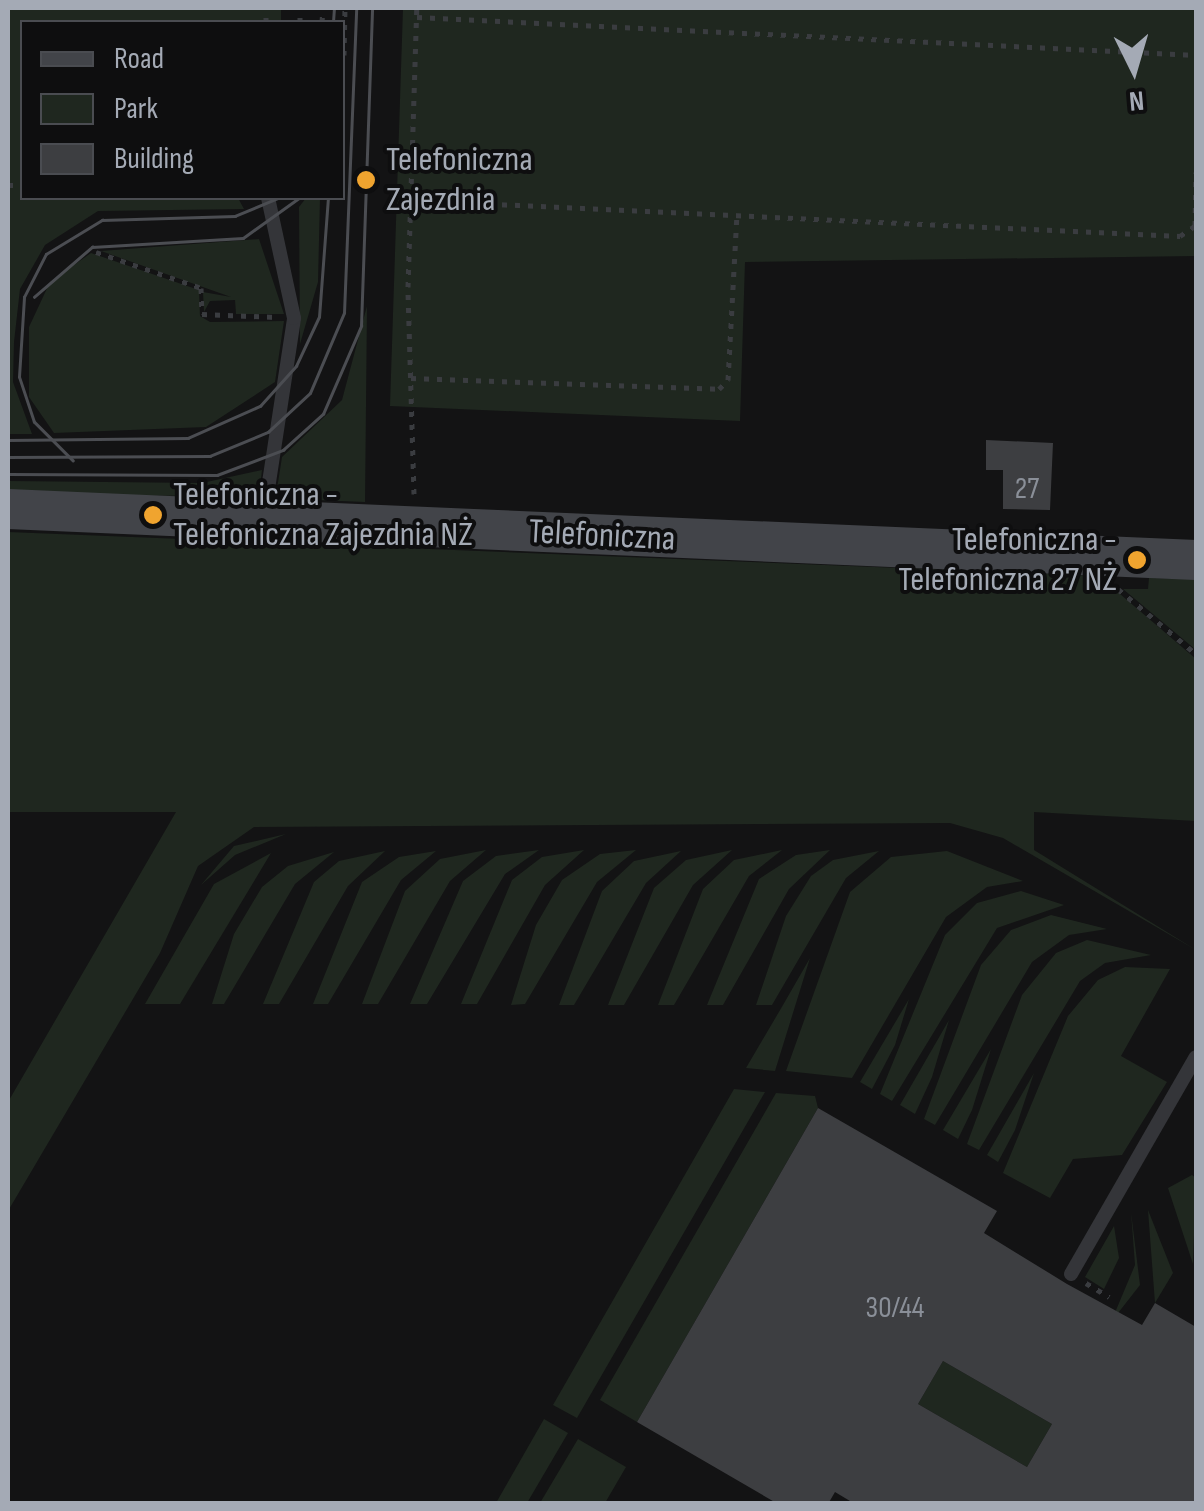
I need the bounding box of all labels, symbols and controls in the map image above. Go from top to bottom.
legend [20,20,345,200]
north arrow [1084,20,1184,120]
text: Road [114,41,164,77]
text: N [1128,83,1146,117]
text: Park [114,91,158,127]
place label: Telefoniczna Zajezdnia [386,139,533,221]
text: Building [114,141,194,177]
marker: Telefoniczna Zajezdnia [355,169,377,191]
house number: 27 [1015,471,1039,507]
place label: Telefoniczna - Telefoniczna Zajezdnia NŻ [173,474,473,556]
marker: Telefoniczna - Telefoniczna Zajezdnia NŻ [142,504,164,526]
street label: Telefoniczna [528,511,676,561]
place label: Telefoniczna - Telefoniczna 27 NŻ [898,519,1117,601]
marker: Telefoniczna - Telefoniczna 27 NŻ [1126,549,1148,571]
house number: 30/44 [866,1290,924,1326]

